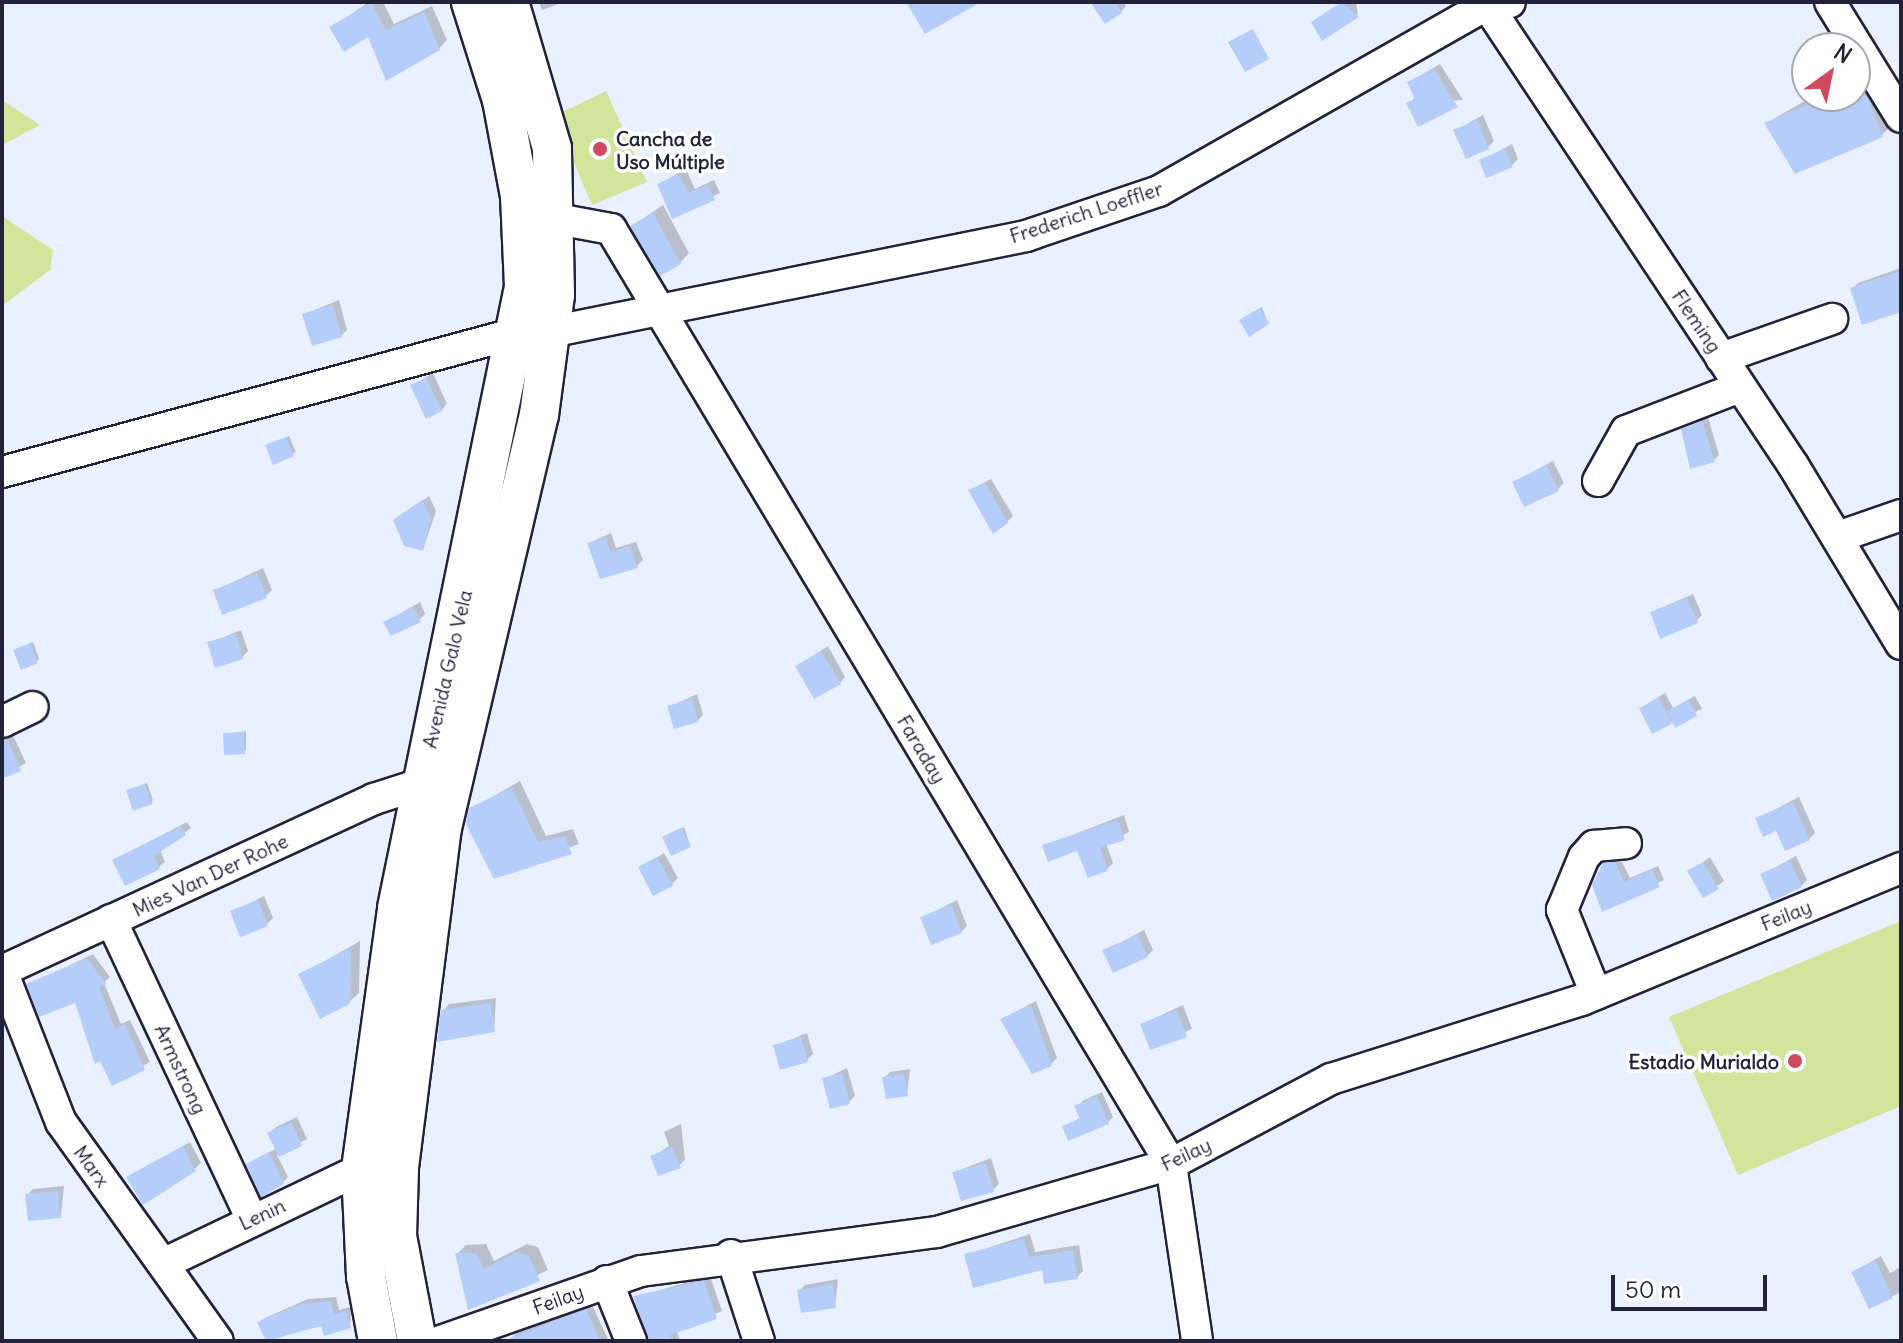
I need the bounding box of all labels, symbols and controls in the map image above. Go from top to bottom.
north arrow [1791,32,1871,112]
text: N [1829,38,1857,69]
place label: Cancha de Uso Múltiple [616,126,725,173]
marker: Cancha de Uso Múltiple [591,140,609,158]
street label: Frederich Loeffler [1006,176,1166,248]
street label: Fleming [1667,285,1727,357]
street label: Avenida Galo Vela [417,587,477,751]
street label: Faraday [892,710,952,788]
street label: Mies Van Der Rohe [128,828,292,922]
street label: Feilay [1757,894,1815,936]
street label: Armstrong [150,1020,212,1118]
place label: Estadio Murialdo [1629,1049,1779,1073]
marker: Estadio Murialdo [1786,1052,1804,1070]
street label: Feilay [1157,1132,1215,1176]
street label: Marx [69,1141,115,1191]
street label: Lenin [235,1193,289,1235]
scale bar [1615,1259,1771,1309]
text: 50 m [1625,1274,1681,1304]
street label: Feilay [529,1279,587,1319]

